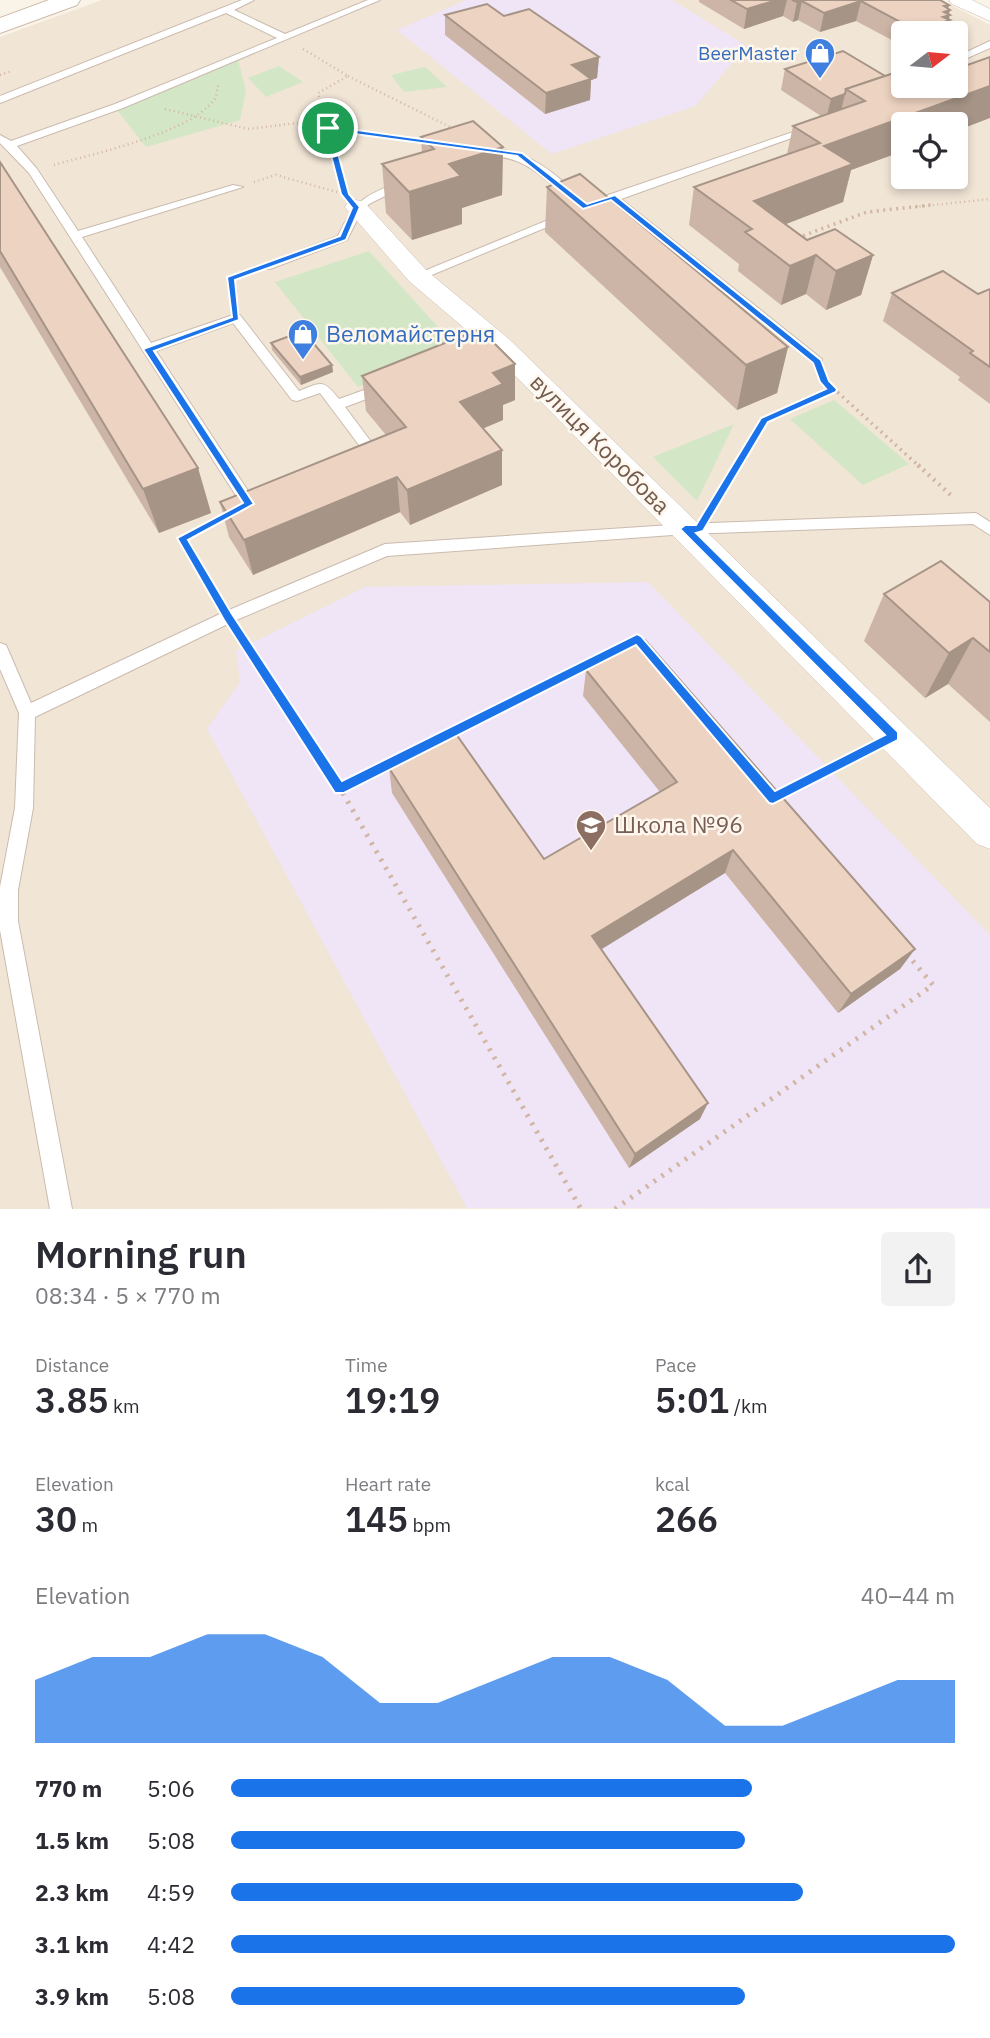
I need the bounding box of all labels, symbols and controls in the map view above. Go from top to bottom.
north arrow [891,21,968,98]
map controls [891,21,968,189]
shop icon: BeerMaster [803,36,837,80]
place label: BeerMaster [698,41,797,65]
pin [298,98,358,158]
icon: arrive [309,109,347,147]
button: locate [891,112,968,189]
shop icon: Веломайстерня [286,317,320,361]
place label: Веломайстерня [326,318,495,348]
street label: вулиця Коробова [524,367,677,520]
school or university icon: Школа №96 [574,808,608,852]
place label: Школа №96 [614,809,743,839]
text: Morning run [35,1229,247,1278]
button: share [881,1232,955,1306]
text: 08:34 · 5 × 770 m [35,1280,221,1310]
text: Distance [35,1353,109,1377]
text: Time [345,1353,388,1377]
text: Pace [655,1353,696,1377]
text: 3.85 [35,1377,108,1423]
text: 19:19 [345,1377,440,1423]
text: 5:01 [655,1377,729,1423]
text: km [108,1394,140,1418]
text: /km [729,1394,768,1418]
text: Elevation [35,1472,114,1496]
text: Heart rate [345,1472,431,1496]
text: kcal [655,1472,690,1496]
text: 30 [35,1496,77,1542]
text: 145 [345,1496,408,1542]
text: 266 [655,1496,718,1542]
text: m [77,1513,98,1537]
text: bpm [408,1513,451,1537]
text: Elevation [35,1580,130,1610]
text: 40–44 m [861,1580,955,1610]
text: 770 m [35,1773,102,1803]
text: 5:06 [147,1773,195,1803]
text: 1.5 km [35,1825,109,1855]
text: 5:08 [147,1825,195,1855]
text: 2.3 km [35,1877,109,1907]
text: 4:59 [147,1877,195,1907]
text: 3.1 km [35,1929,109,1959]
text: 4:42 [147,1929,195,1959]
text: 3.9 km [35,1981,109,2011]
text: 5:08 [147,1981,195,2011]

